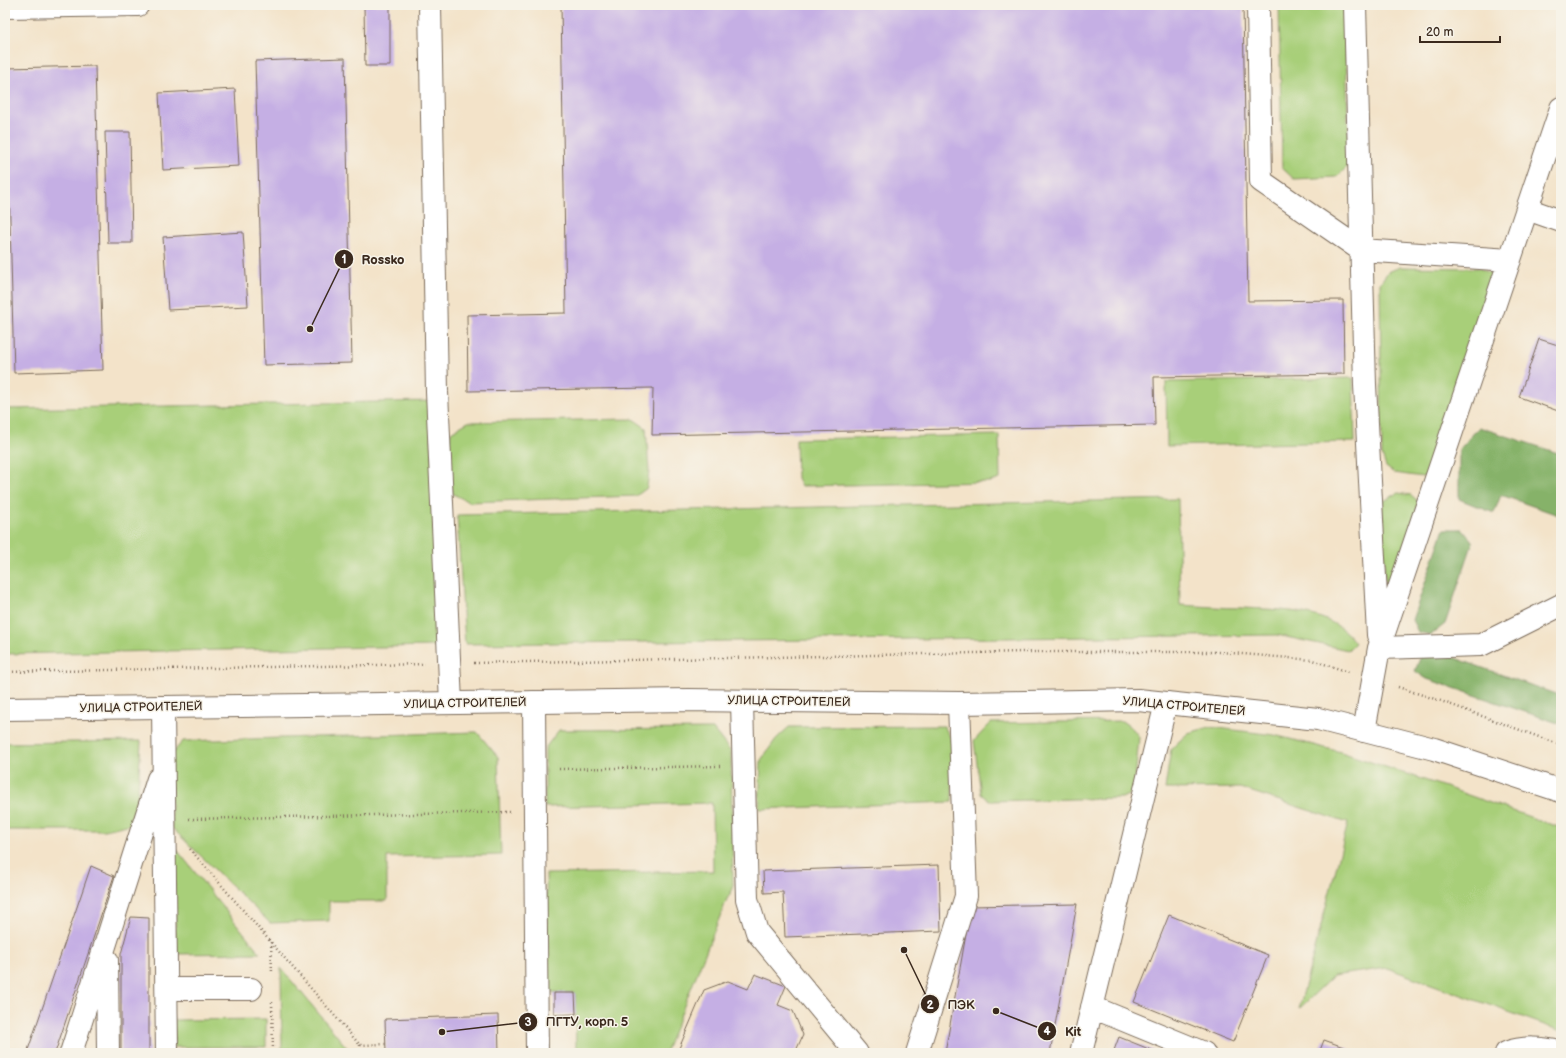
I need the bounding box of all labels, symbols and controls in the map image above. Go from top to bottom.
scale bar [1420,18,1500,44]
text: 20 m [1426,25,1453,40]
callout: Rossko [334,247,413,272]
text: 1 [341,252,347,267]
text: Rossko [361,252,405,268]
street label: УЛИЦА СТРОИТЕЛЕЙ [727,693,851,710]
street label: УЛИЦА СТРОИТЕЛЕЙ [1122,694,1246,719]
street label: УЛИЦА СТРОИТЕЛЕЙ [403,695,527,712]
street label: УЛИЦА СТРОИТЕЛЕЙ [79,699,203,716]
callout: ПЭК [920,992,983,1017]
text: ПЭК [947,997,975,1013]
text: 2 [926,998,934,1013]
callout: ПГТУ, корп. 5 [518,1009,636,1034]
text: ПГТУ, корп. 5 [546,1014,629,1030]
text: 3 [524,1015,532,1030]
callout: Kit [1037,1019,1089,1044]
text: 4 [1043,1024,1051,1039]
text: Kit [1065,1024,1082,1040]

